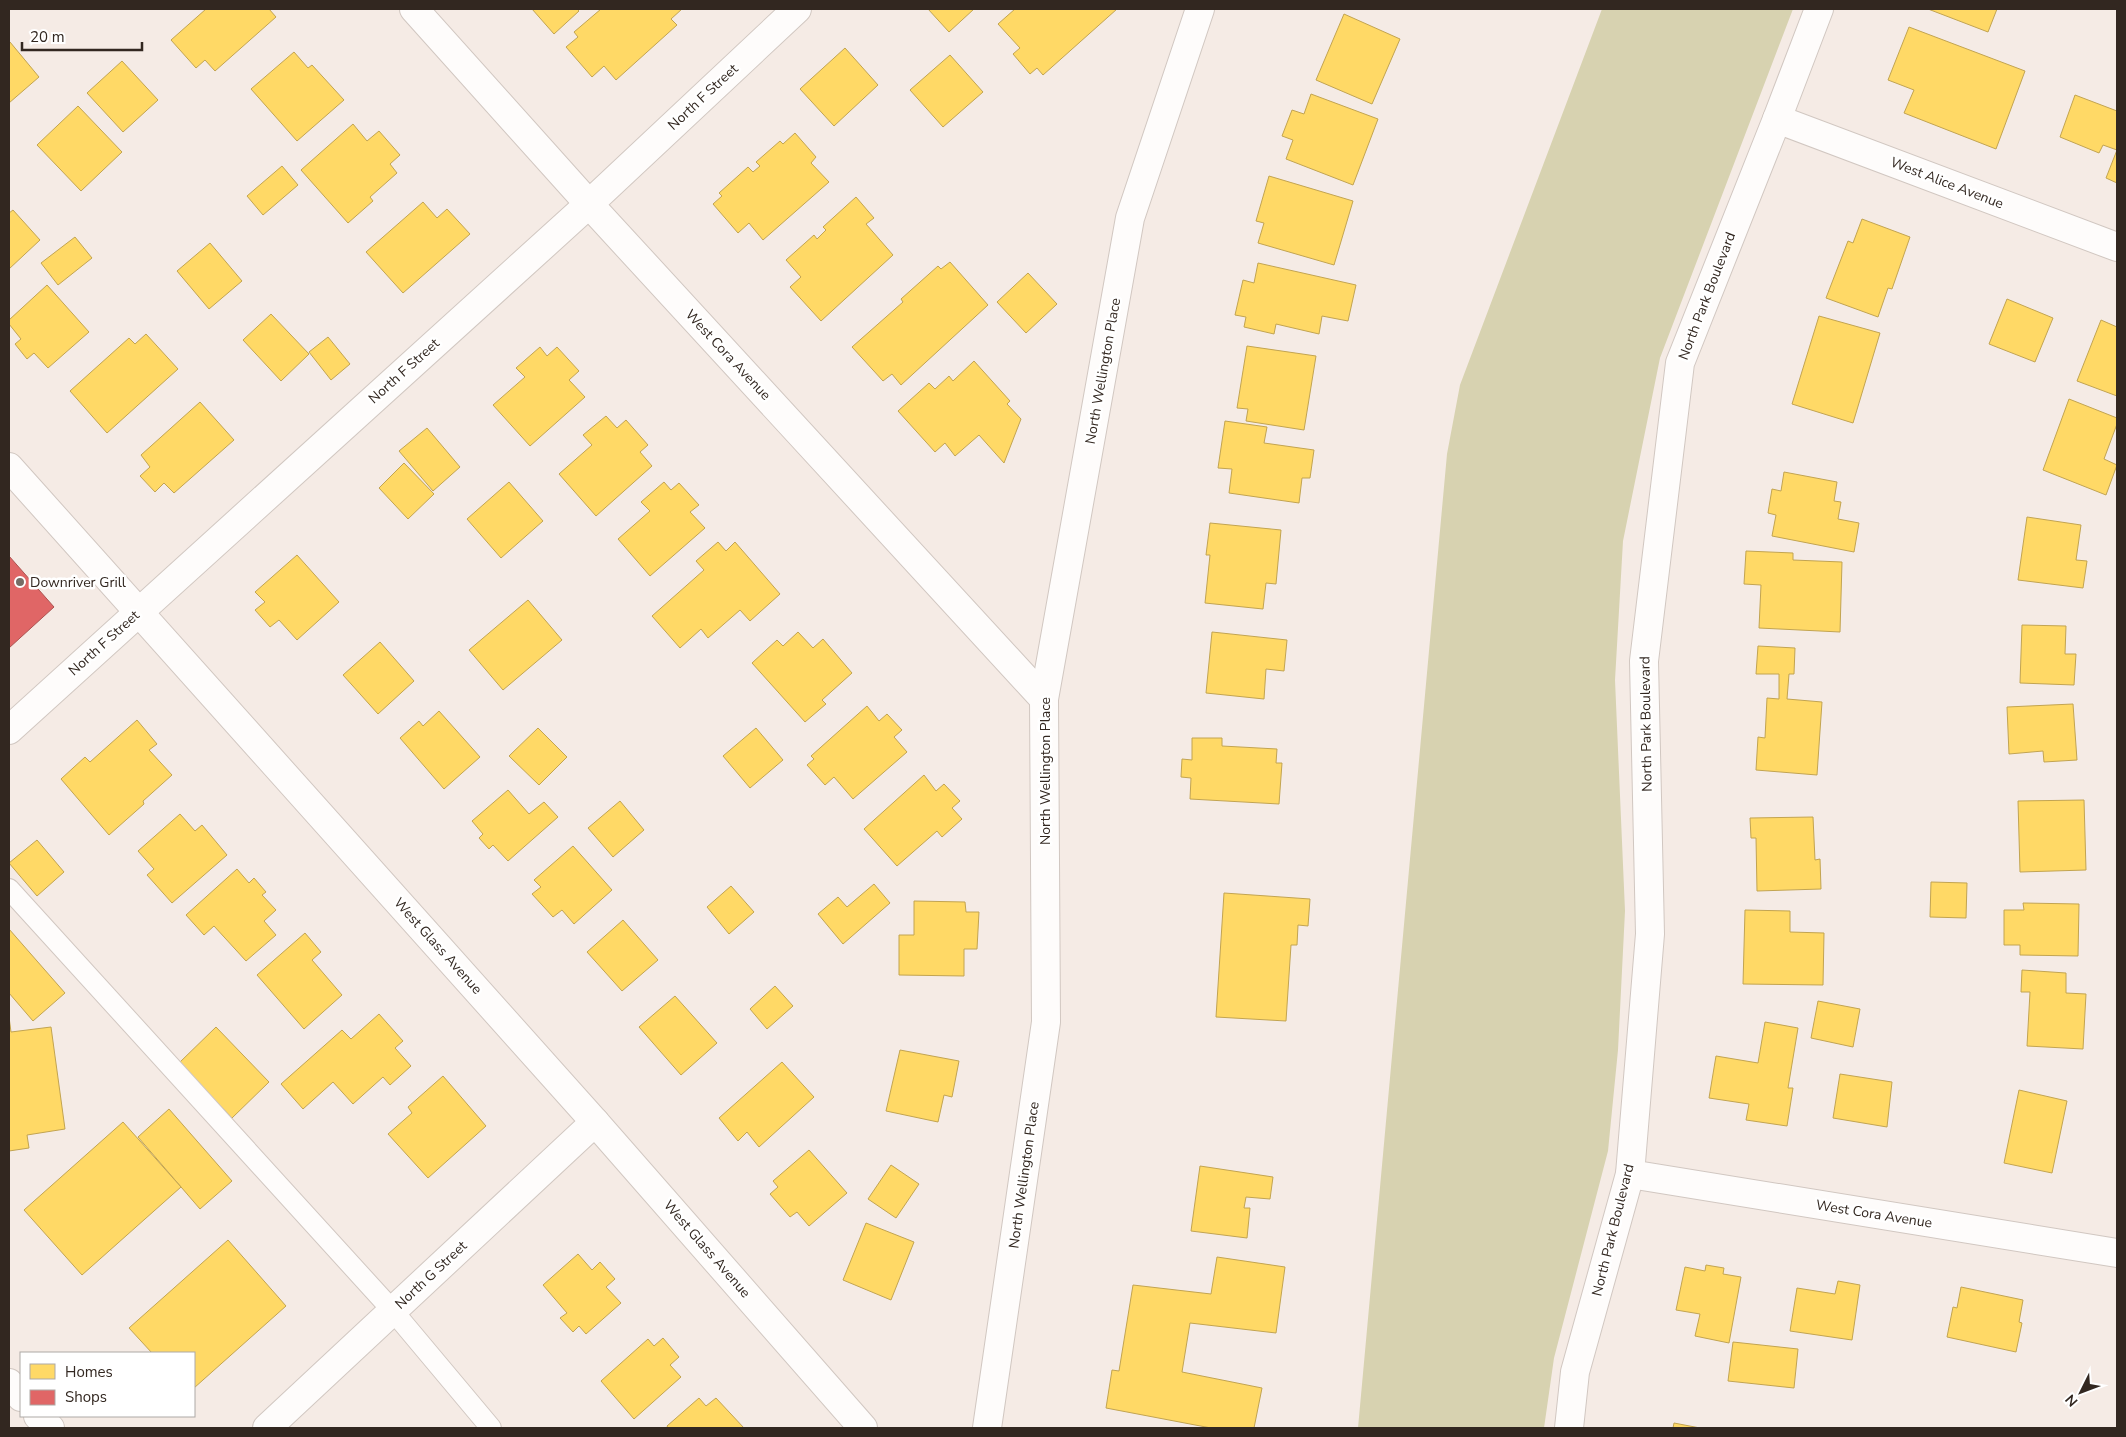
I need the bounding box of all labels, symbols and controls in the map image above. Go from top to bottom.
scale bar [22,20,142,52]
text: 20 m [30,27,65,47]
street label: North F Street [664,59,742,134]
street label: West Alice Avenue [1888,153,2006,213]
street label: North Park Boulevard [1674,229,1740,363]
street label: North Wellington Place [1081,296,1125,446]
street label: West Cora Avenue [681,306,775,404]
street label: North F Street [364,334,444,408]
place label: Downriver Grill [30,573,127,592]
marker: Downriver Grill [14,576,26,588]
street label: North F Street [64,606,144,680]
street label: North Park Boulevard [1635,656,1657,792]
street label: North Wellington Place [1036,697,1055,845]
street label: West Glass Avenue [390,894,486,998]
street label: North Wellington Place [1004,1100,1044,1250]
street label: North Park Boulevard [1587,1162,1639,1298]
street label: West Cora Avenue [1814,1195,1934,1233]
street label: West Glass Avenue [659,1196,755,1302]
street label: North G Street [391,1237,471,1313]
legend [20,1352,195,1417]
text: Homes [65,1362,113,1382]
north arrow [2056,1367,2106,1417]
text: Shops [65,1387,107,1407]
text: N [2061,1390,2082,1411]

